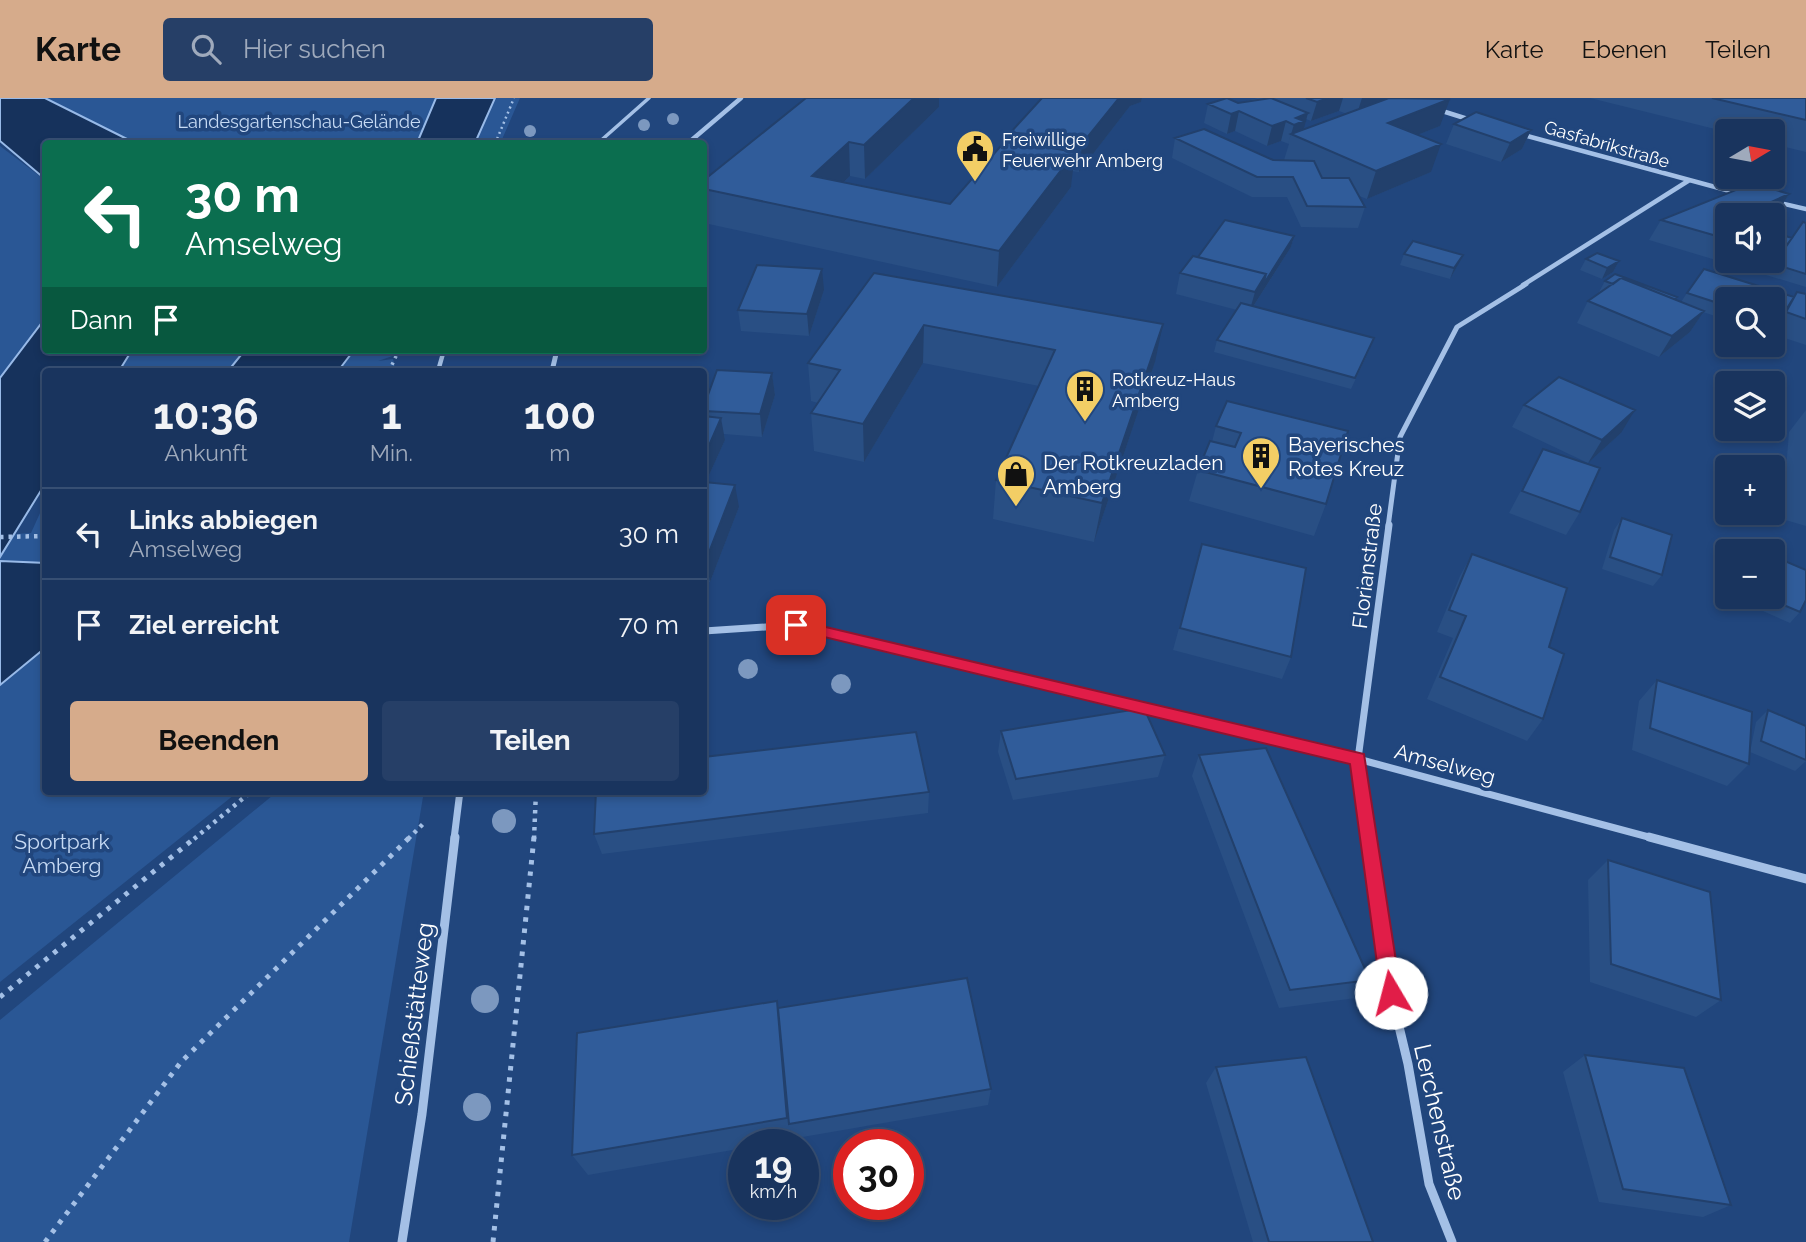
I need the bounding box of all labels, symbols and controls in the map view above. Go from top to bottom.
search box [163,18,653,81]
text: Karte [35,30,121,69]
icon: search [187,30,225,68]
text: Hier suchen [243,34,386,64]
text: Karte [1485,35,1544,64]
text: Ebenen [1582,35,1667,64]
text: Teilen [1705,35,1771,64]
park label: Landesgartenschau-Gelände [177,111,421,132]
street label: Gasfabrikstraße [1542,116,1672,172]
north arrow [1715,119,1785,189]
map controls [1715,119,1785,609]
public building icon: Freiwillige Feuerwehr Amberg [954,128,996,183]
place label: Freiwillige Feuerwehr Amberg [1002,129,1163,171]
text: 30 m [185,166,300,223]
icon: left [70,168,161,259]
button: sound [1715,203,1785,273]
text: Amselweg [185,225,342,262]
button: search [1715,287,1785,357]
icon: arrive [147,301,185,339]
text: Dann [70,305,133,335]
building icon: Rotkreuz-Haus Amberg [1064,368,1106,423]
place label: Rotkreuz-Haus Amberg [1112,369,1236,411]
button: layers [1715,371,1785,441]
text: 10:36 [153,390,259,439]
text: 1 [381,390,402,439]
text: 100 [524,390,596,439]
place label: Bayerisches Rotes Kreuz [1288,432,1405,481]
building icon: Bayerisches Rotes Kreuz [1240,435,1282,490]
text: Ankunft [164,439,248,466]
text: Min. [370,439,413,466]
text: m [549,439,570,466]
place label: Der Rotkreuzladen Amberg [1043,450,1223,499]
shop icon: Der Rotkreuzladen Amberg [995,453,1037,508]
button: + [1715,455,1785,525]
street label: Florianstraße [1347,502,1387,630]
text: Links abbiegen [129,505,318,535]
icon: left [70,515,108,553]
text: 30 m [619,519,679,549]
text: Amselweg [129,535,242,562]
button: − [1715,539,1785,609]
pin [766,595,826,655]
icon: arrive [70,606,108,644]
icon: arrive [777,606,815,644]
text: Ziel erreicht [129,610,279,640]
text: 70 m [619,610,679,640]
button: Beenden [70,701,368,781]
button: Teilen [382,701,679,781]
street label: Amselweg [1392,739,1498,789]
park label: Sportpark Amberg [14,829,110,878]
street label: Schießstätteweg [388,921,440,1107]
position arrow [1354,956,1428,1030]
street label: Lerchenstraße [1408,1041,1472,1203]
speed limit sign: 30 [833,1129,924,1220]
text: 19 [755,1145,792,1186]
text: km/h [750,1181,797,1202]

